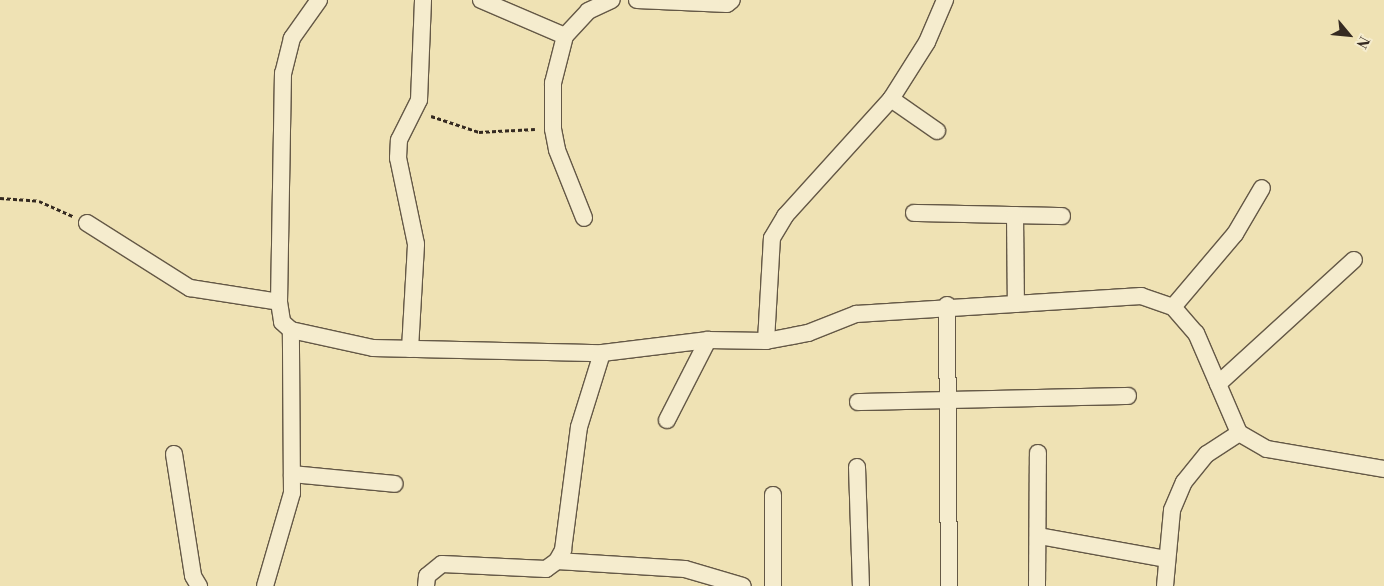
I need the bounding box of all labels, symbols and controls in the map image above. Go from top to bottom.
north arrow [1324,10,1374,60]
text: N [1352,33,1373,51]

